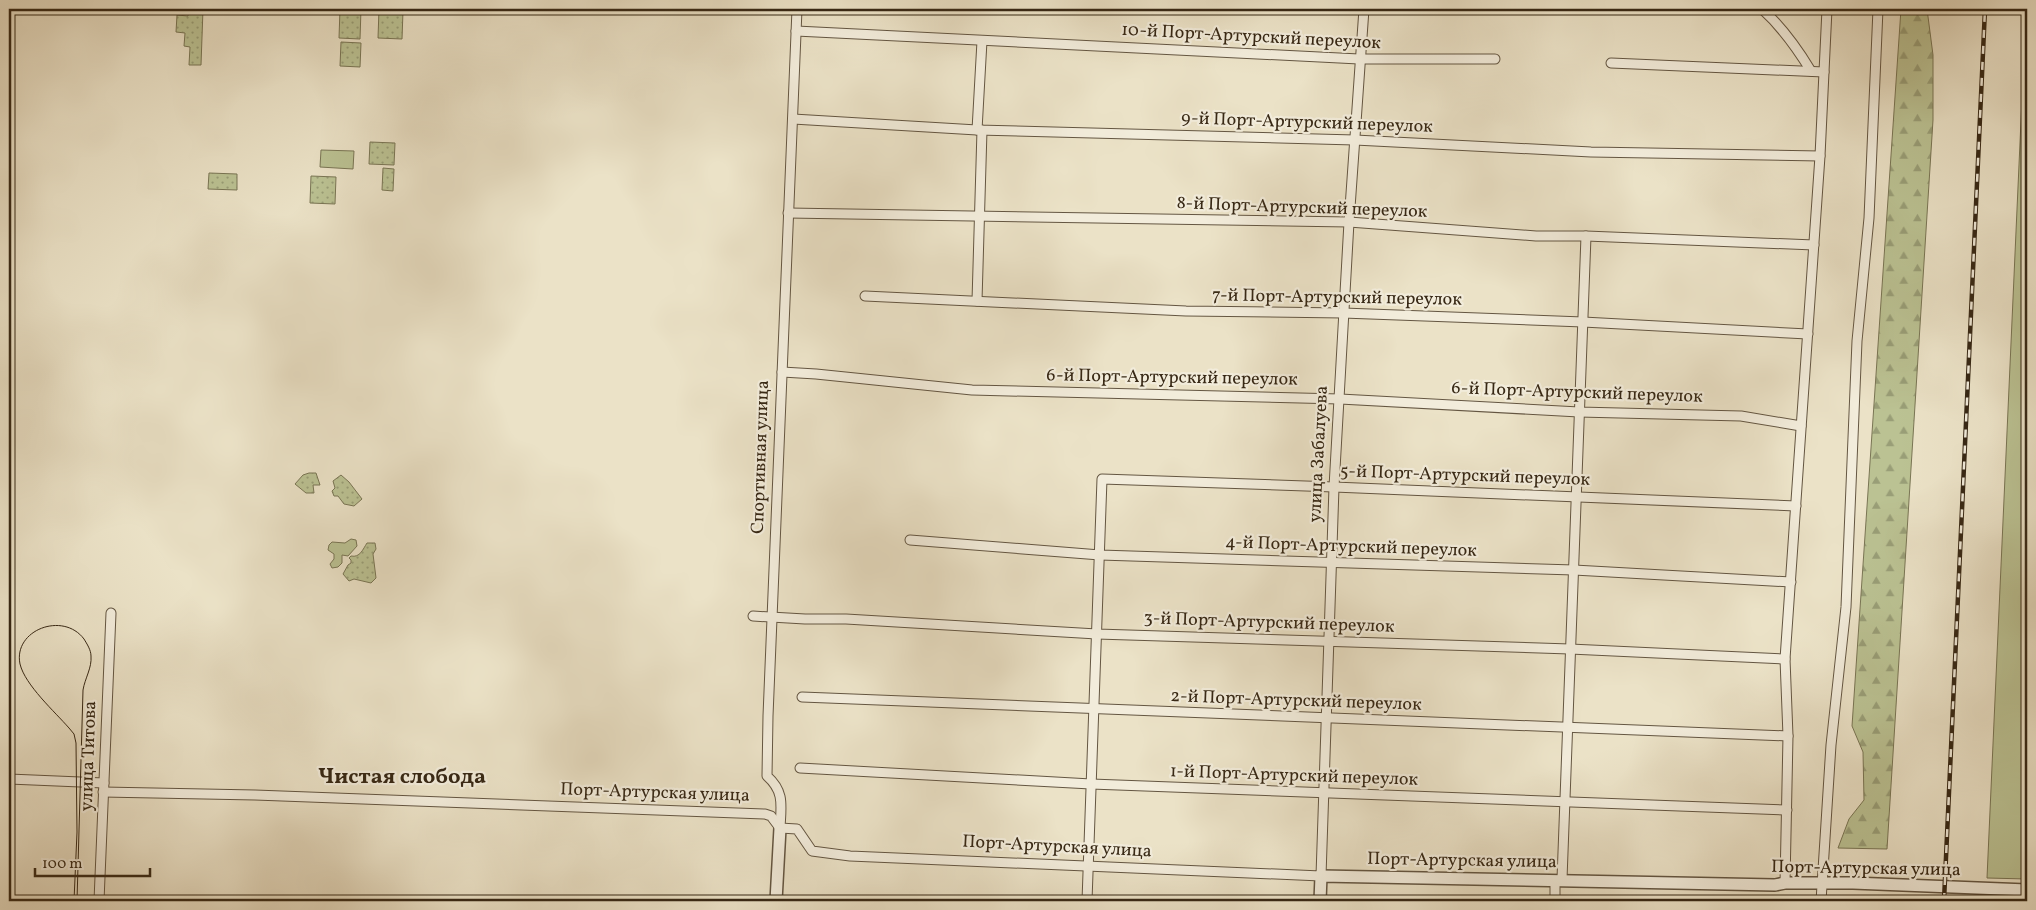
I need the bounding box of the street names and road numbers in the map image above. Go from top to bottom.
street label: 10-й Порт-Артурский переулок [1120,18,1382,56]
street label: 9-й Порт-Артурский переулок [1181,106,1434,140]
street label: 8-й Порт-Артурский переулок [1176,191,1428,225]
street label: 7-й Порт-Артурский переулок [1212,283,1462,313]
street label: 6-й Порт-Артурский переулок [1046,363,1298,393]
street label: 6-й Порт-Артурский переулок [1451,376,1703,410]
street label: Спортивная улица [746,380,776,534]
street label: улица Забалуева [1303,385,1335,523]
street label: 5-й Порт-Артурский переулок [1339,459,1591,493]
street label: 4-й Порт-Артурский переулок [1225,530,1478,564]
street label: 3-й Порт-Артурский переулок [1143,606,1395,640]
street label: 2-й Порт-Артурский переулок [1170,684,1422,718]
street label: улица Титова [75,700,103,812]
street label: 1-й Порт-Артурский переулок [1170,759,1419,793]
street label: Порт-Артурская улица [560,777,750,809]
street label: Порт-Артурская улица [962,830,1152,864]
street label: Порт-Артурская улица [1367,847,1557,875]
street label: Порт-Артурская улица [1771,855,1961,883]

